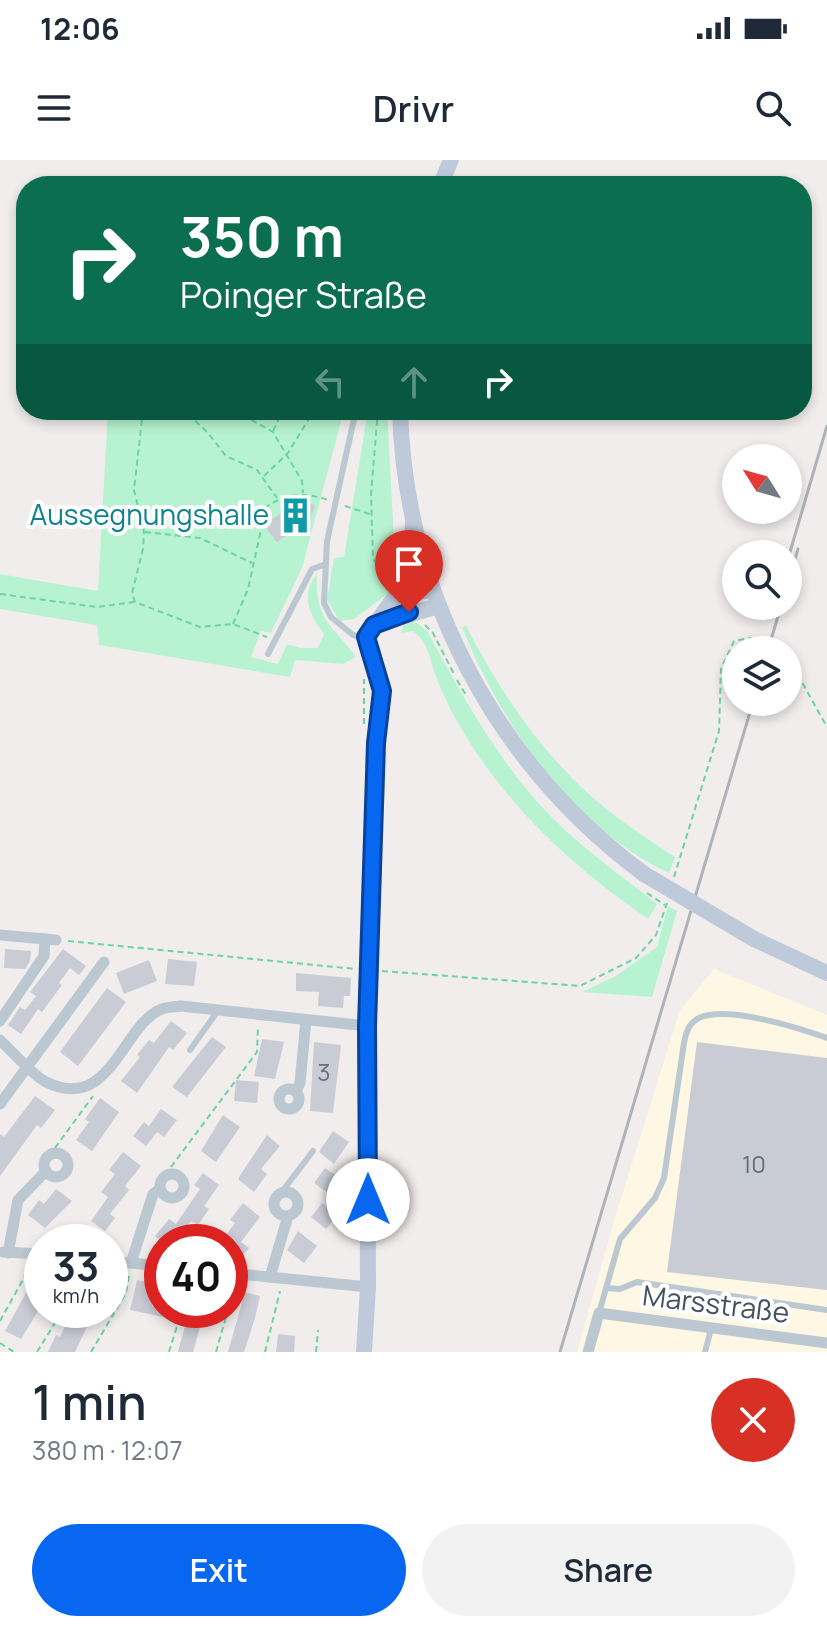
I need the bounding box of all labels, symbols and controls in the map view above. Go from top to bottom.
text: 12:06 [40,8,120,49]
text: Drivr [373,84,454,133]
icon: menu [32,86,76,130]
icon: search [751,86,795,130]
text: 350 m [180,197,344,274]
icon: right [48,208,152,312]
text: Poinger Straße [180,270,427,319]
icon: left [308,360,352,404]
icon: ahead [392,360,436,404]
icon: right [476,360,520,404]
north arrow [722,444,802,524]
map controls [722,444,802,716]
place label: Aussegnungshalle [29,495,269,533]
building icon: Aussegnungshalle [276,496,314,534]
pin [375,530,443,612]
button: search [722,540,802,620]
icon: arrive [387,542,431,586]
button: layers [722,636,802,716]
house number: 3 [317,1055,331,1088]
house number: 10 [742,1147,766,1180]
position arrow [326,1158,410,1242]
speed limit sign: 40 [144,1224,248,1328]
text: 33 [53,1238,99,1293]
street label: Marsstraße [641,1275,792,1331]
text: km/h [53,1282,99,1309]
text: 1 min [32,1369,146,1434]
button: close [711,1378,795,1462]
text: 380 m · 12:07 [32,1432,183,1468]
button: Exit [32,1524,406,1616]
button: Share [422,1524,795,1616]

